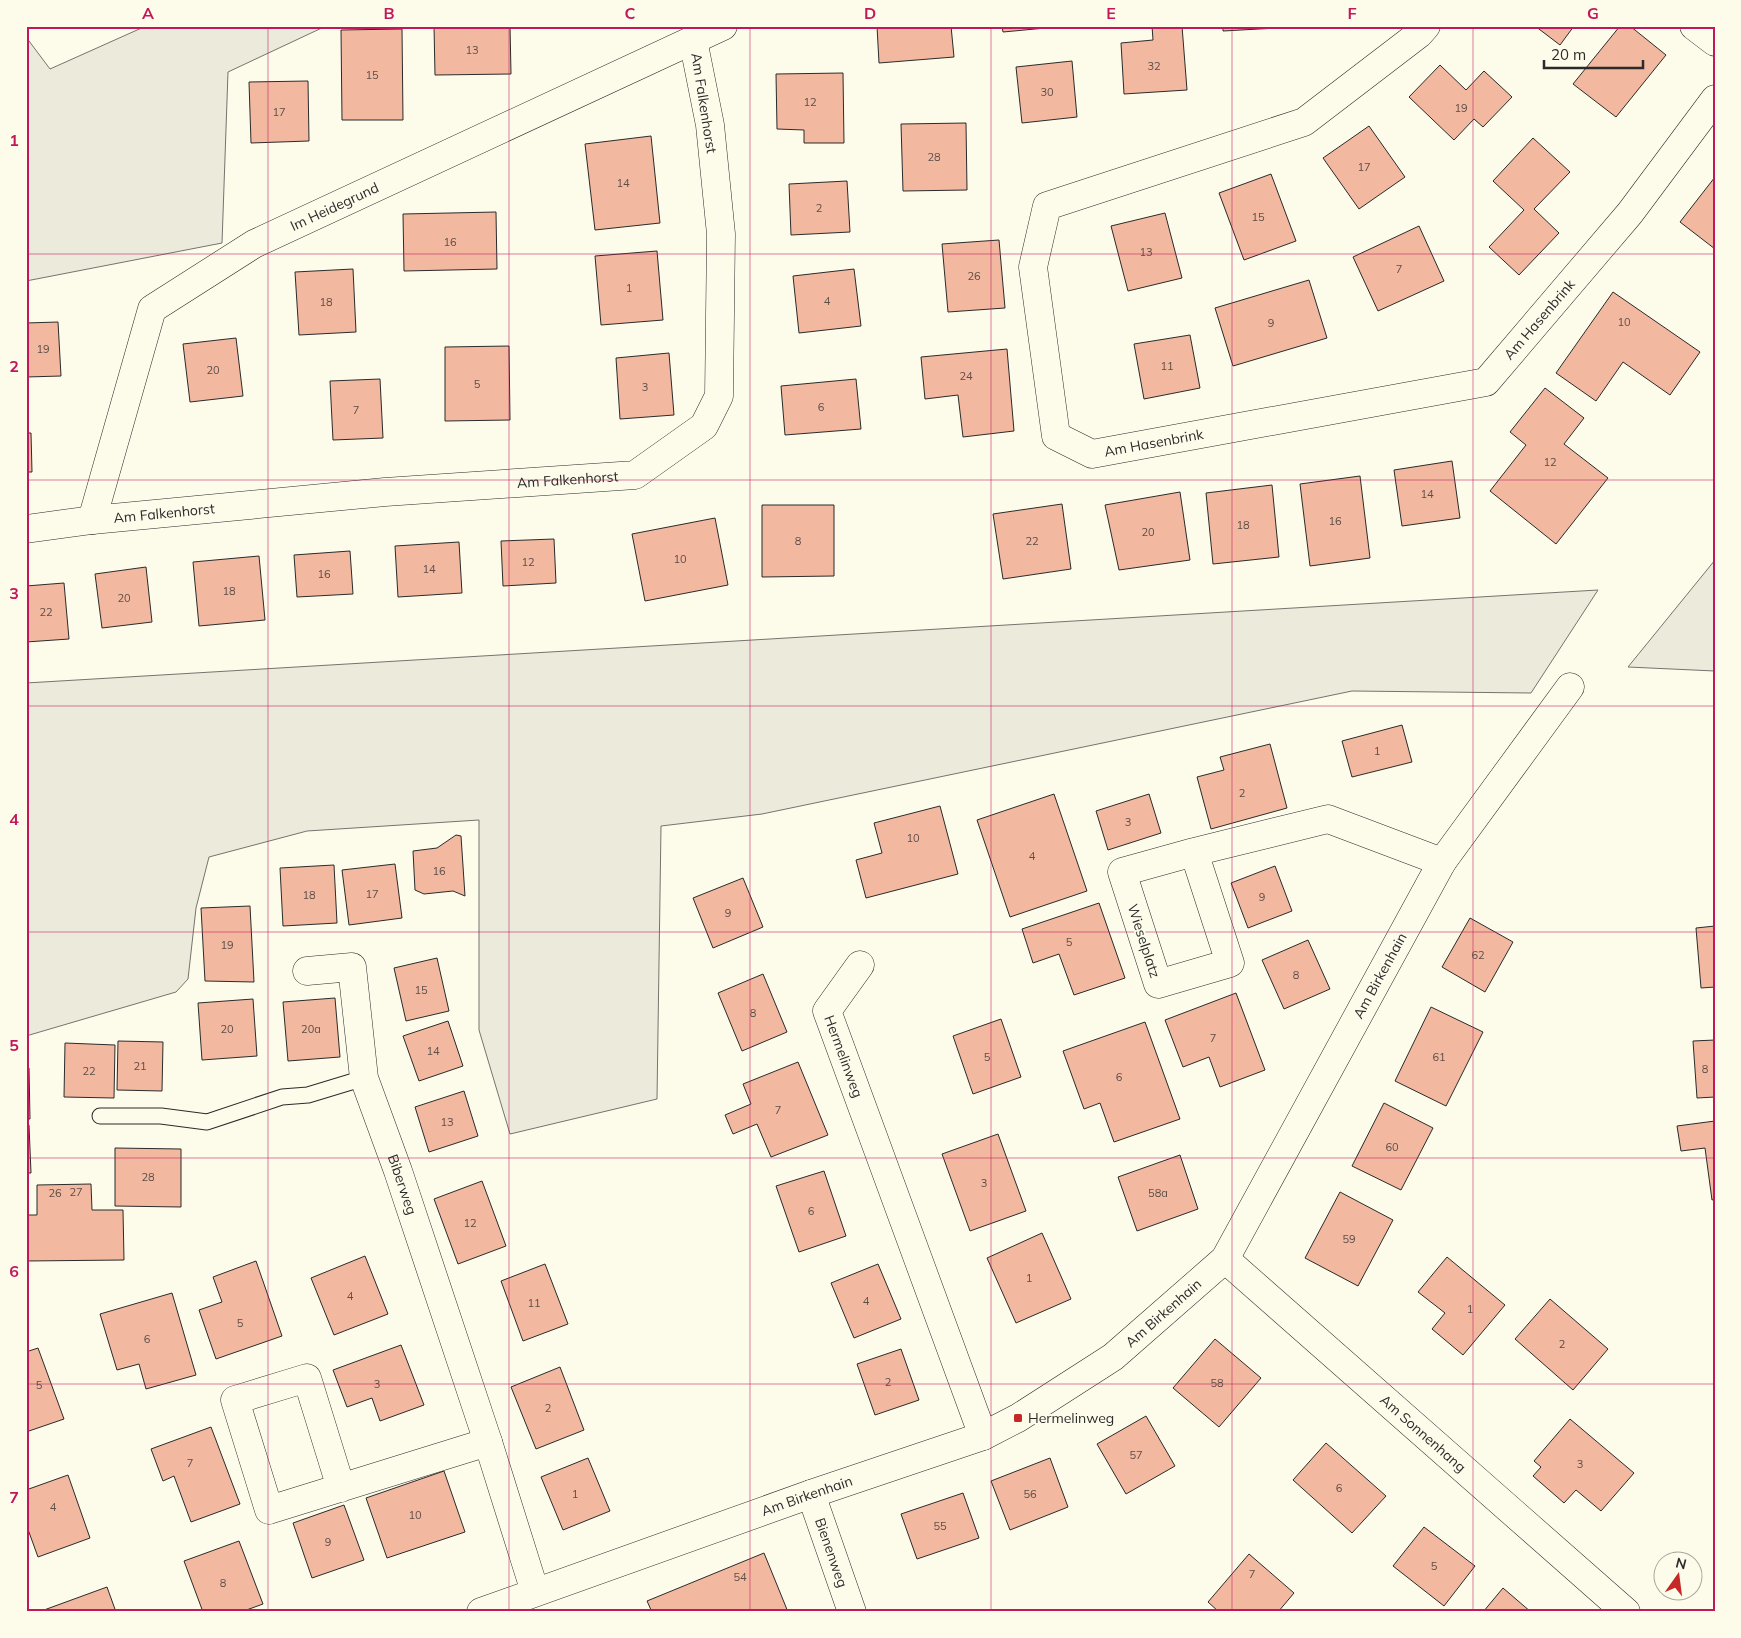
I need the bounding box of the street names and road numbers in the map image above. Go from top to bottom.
street label: Am Falkenhorst [687,52,721,155]
street label: Im Heidegrund [287,178,382,235]
street label: Am Hasenbrink [1500,275,1579,363]
street label: Am Hasenbrink [1103,425,1206,461]
street label: Am Falkenhorst [516,467,619,492]
street label: Am Falkenhorst [113,499,216,527]
street label: Wieselplatz [1124,902,1164,980]
street label: Am Birkenhain [1349,929,1411,1022]
street label: Hermelinweg [820,1013,867,1100]
street label: Biberweg [384,1152,421,1217]
street label: Am Birkenhain [1121,1275,1205,1351]
street label: Am Sonnenhang [1376,1391,1470,1476]
street label: Am Birkenhain [759,1472,855,1520]
street label: Bienenweg [811,1515,852,1590]

